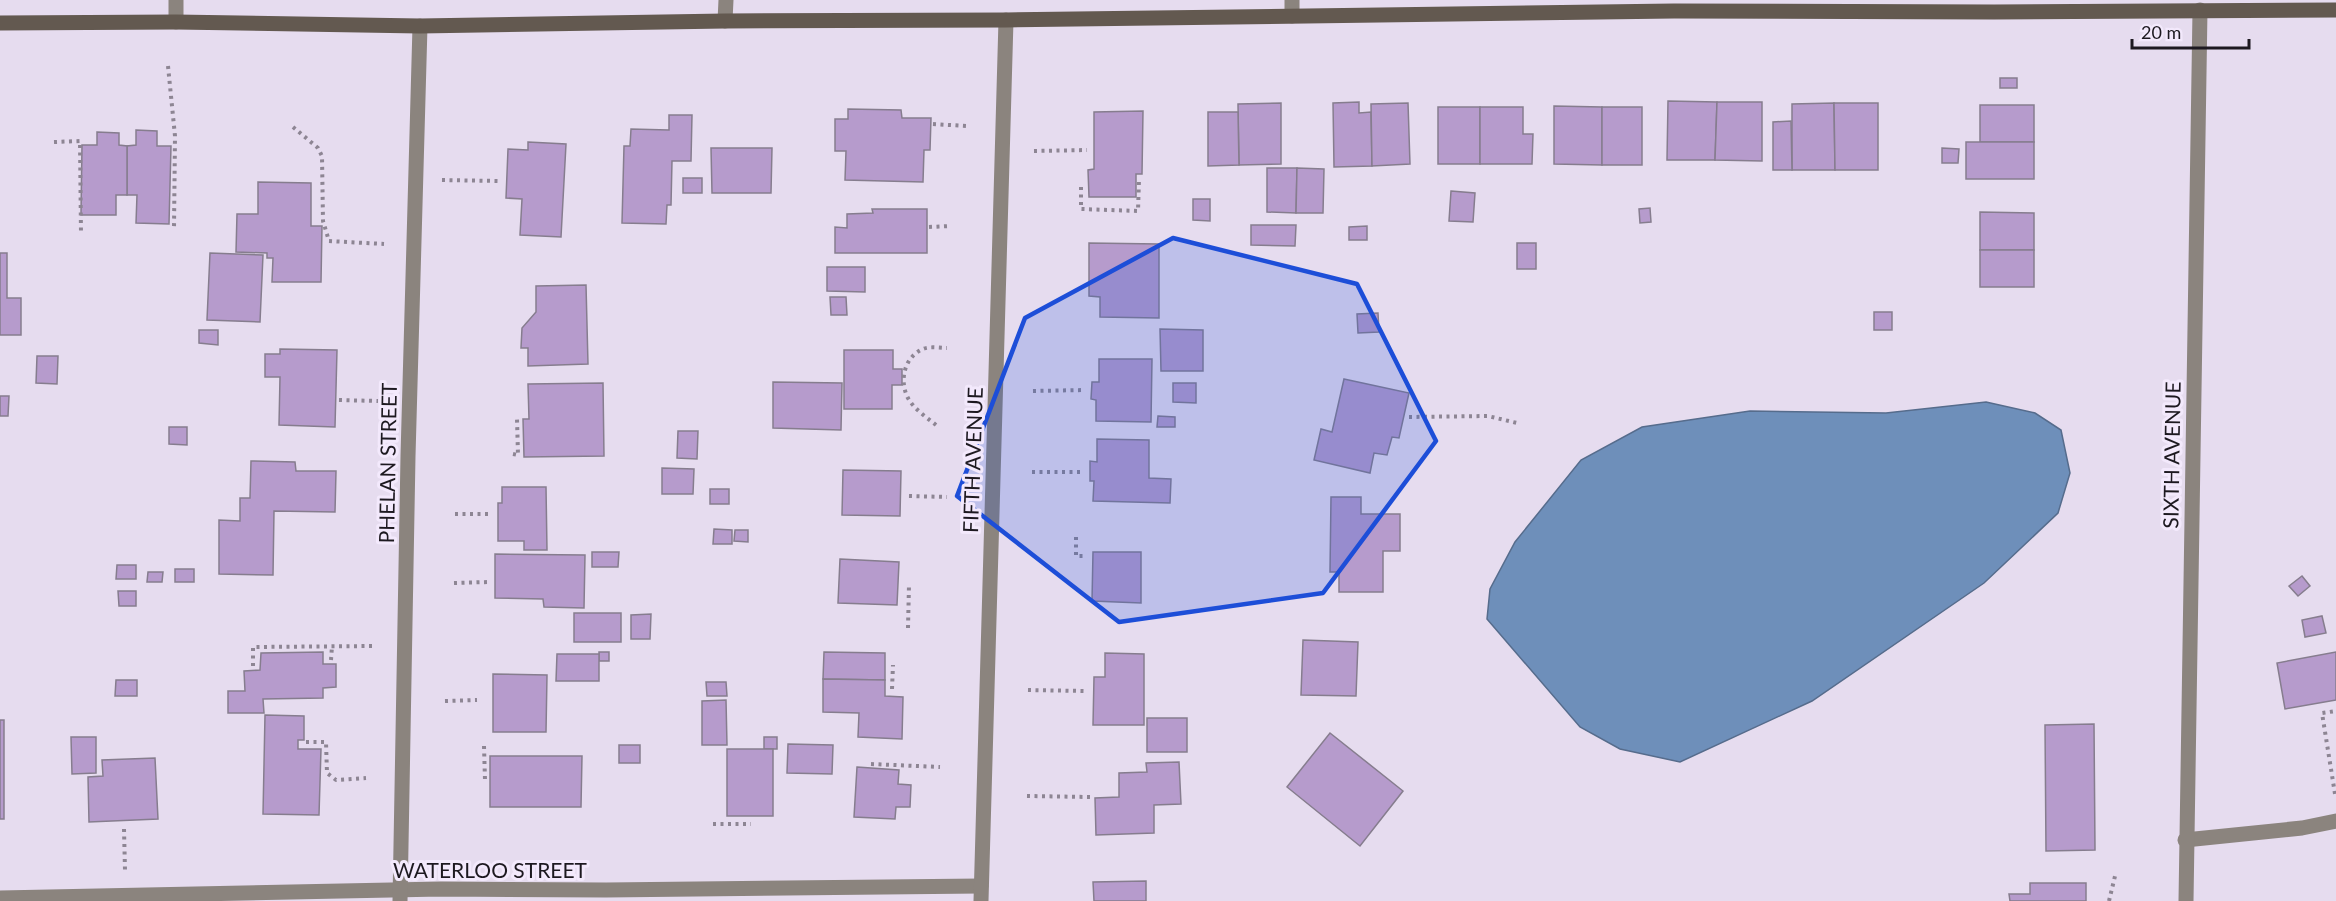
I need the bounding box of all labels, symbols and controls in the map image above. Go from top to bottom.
scale bar [2132,12,2249,50]
text: 20 m [2141,21,2181,43]
street label: SIXTH AVENUE [2157,381,2185,529]
street label: PHELAN STREET [373,382,401,544]
street label: FIFTH AVENUE [957,387,987,533]
street label: WATERLOO STREET [393,857,588,882]

